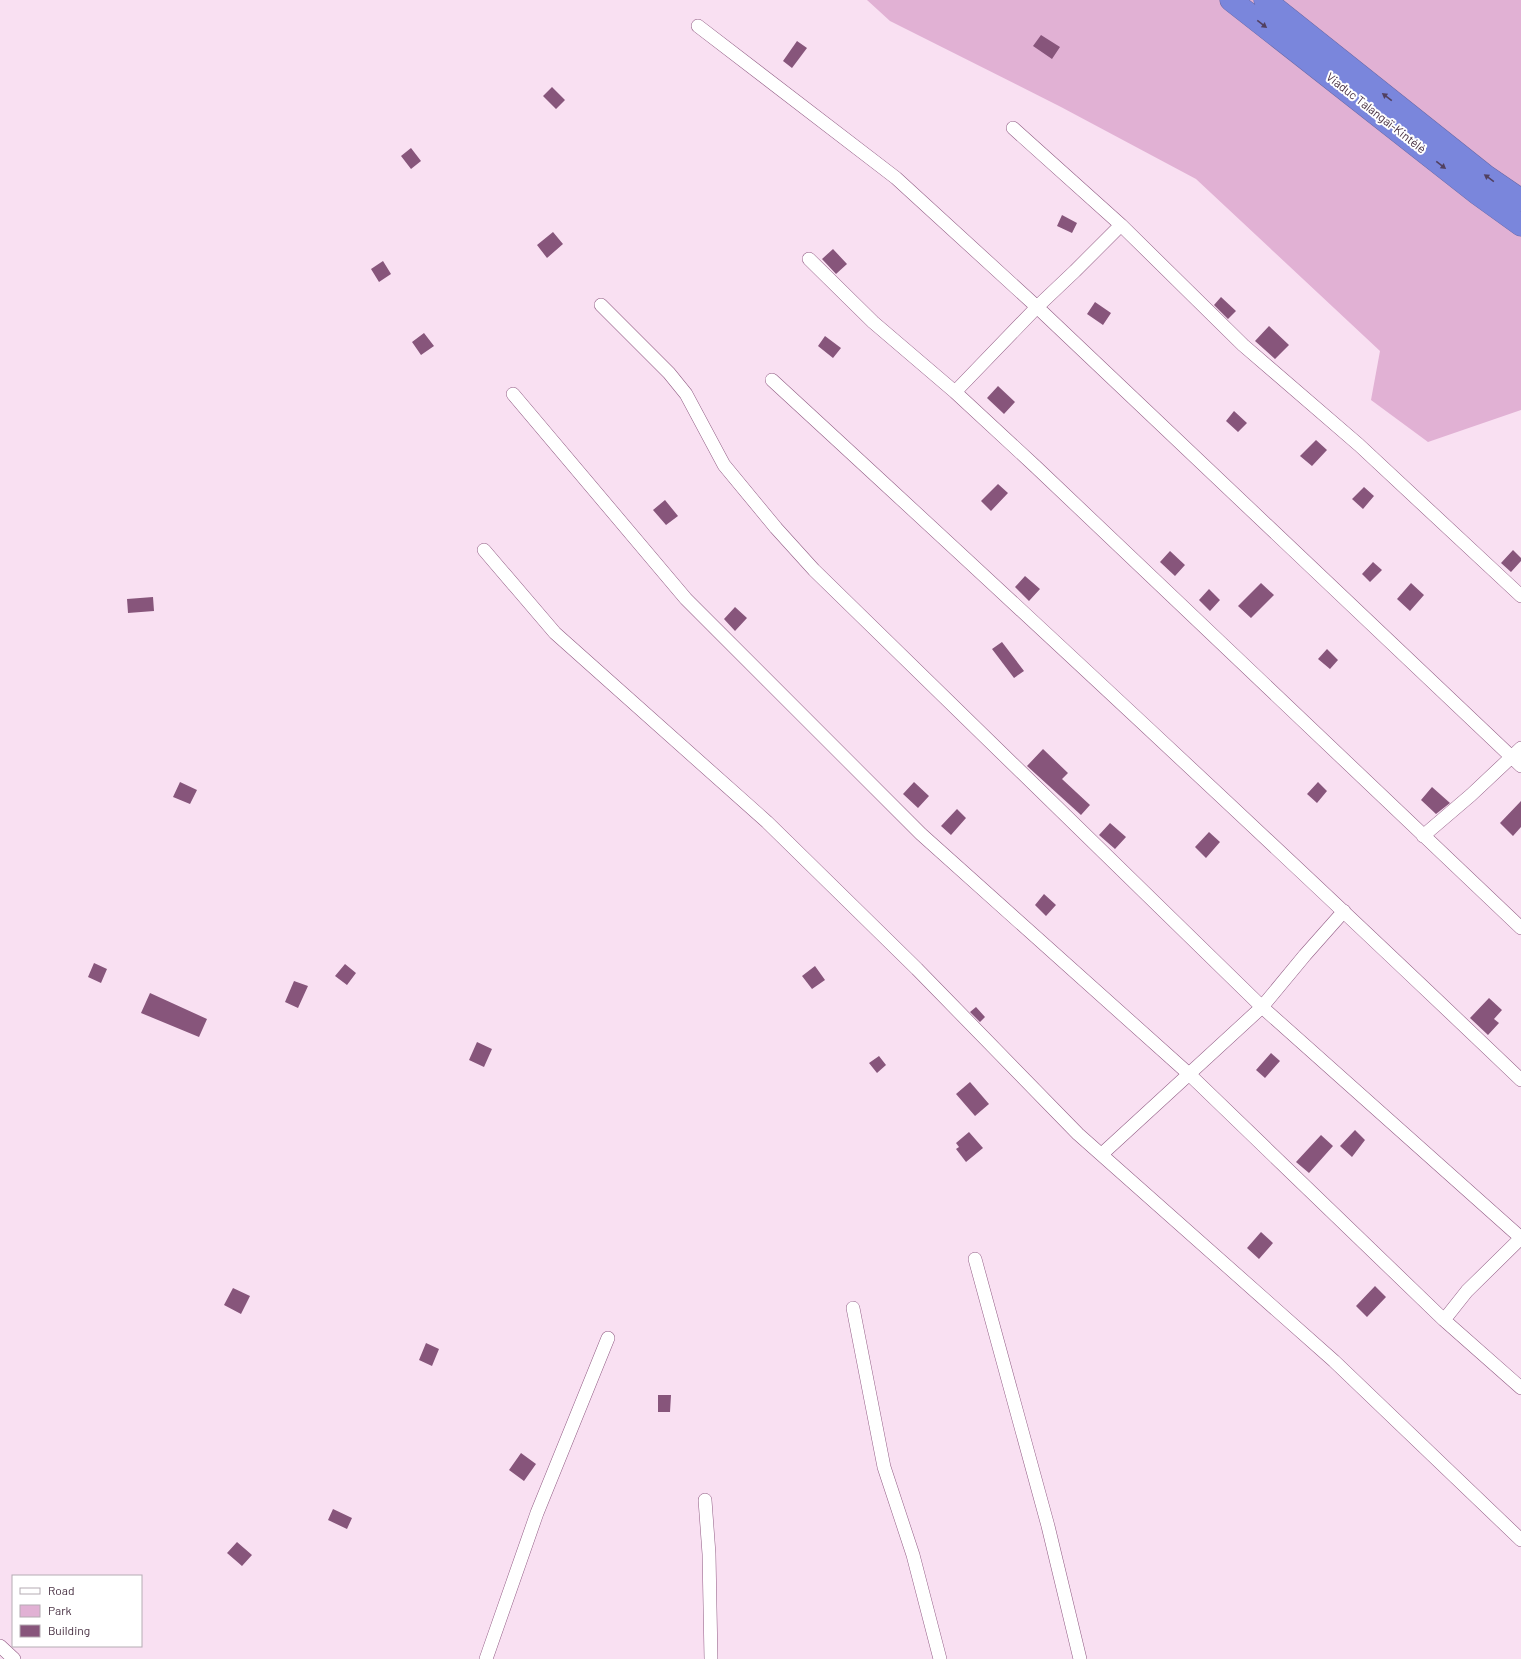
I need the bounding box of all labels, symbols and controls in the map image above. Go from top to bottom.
one-way arrow [1256,20,1267,28]
street label: Viaduc Talangaï-Kintélé [1324,69,1429,155]
one-way arrow [1382,92,1393,101]
one-way arrow [1436,161,1447,169]
one-way arrow [1484,174,1494,182]
legend [12,1575,142,1647]
text: Road [48,1583,75,1597]
text: Park [48,1603,72,1617]
text: Building [48,1623,90,1637]

